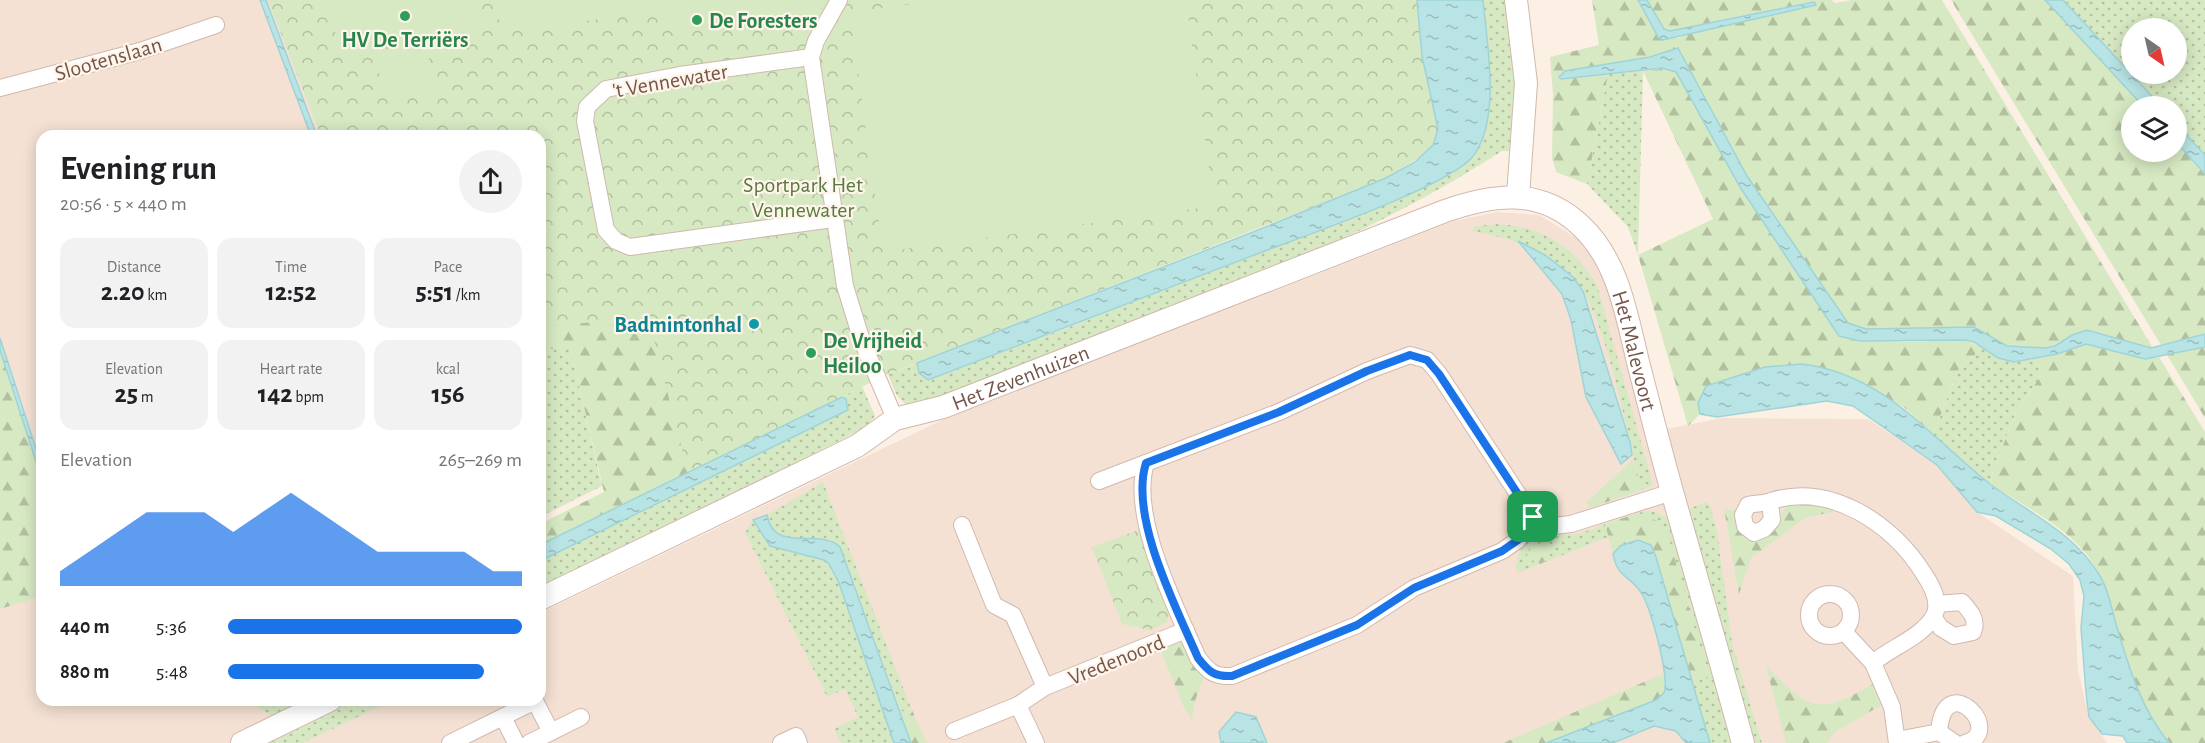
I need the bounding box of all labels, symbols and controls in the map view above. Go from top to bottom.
marker: HV De Terriërs [398,9,412,23]
place label: De Foresters [709,10,817,32]
marker: De Foresters [690,13,704,27]
north arrow [2121,18,2187,84]
map controls [2121,18,2187,162]
place label: HV De Terriërs [342,29,469,51]
street label: Slootenslaan [52,33,164,85]
street label: 't Vennewater [611,60,730,102]
button: layers [2121,96,2187,162]
button: share [459,150,522,213]
text: Evening run [60,153,217,186]
park label: Sportpark Het Vennewater [743,174,863,221]
text: 20:56 · 5 × 440 m [60,194,187,214]
text: Distance [107,259,161,275]
text: Time [275,259,307,275]
text: Pace [434,259,462,275]
text: 2.20 [101,279,145,305]
text: 12:52 [265,279,317,305]
text: 5:51 [415,279,453,305]
text: km [145,287,167,303]
text: /km [453,287,481,303]
street label: Het Malevoort [1608,288,1660,413]
place label: Badmintonhal [614,314,742,336]
marker: Badmintonhal [747,317,761,331]
place label: De Vrijheid Heiloo [823,330,923,377]
street label: Het Zevenhuizen [949,341,1092,414]
marker: De Vrijheid Heiloo [804,346,818,360]
text: Elevation [105,361,163,377]
text: Heart rate [260,361,322,377]
text: kcal [436,361,460,377]
text: 25 [115,381,138,407]
text: 142 [258,381,293,407]
text: 156 [431,381,465,407]
text: m [138,389,153,405]
text: bpm [293,389,324,405]
text: Elevation [60,450,132,470]
text: 265–269 m [438,450,522,470]
pin [1507,491,1558,542]
icon: arrive [1516,500,1549,533]
text: 440 m [60,617,110,637]
text: 5:36 [156,617,187,637]
street label: Vredenoord [1065,631,1167,689]
text: 880 m [60,662,109,682]
text: 5:48 [156,662,188,682]

